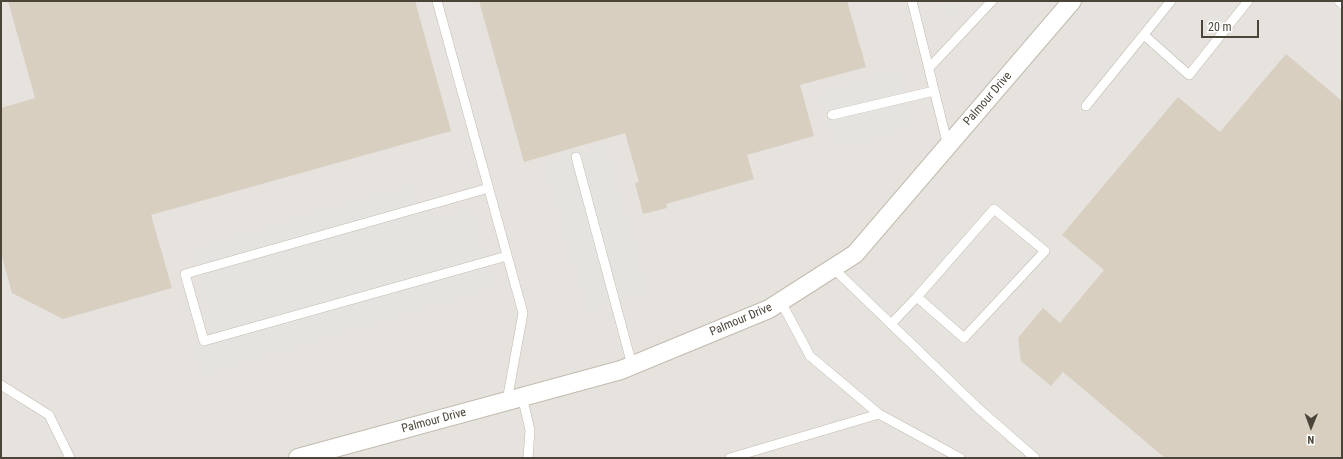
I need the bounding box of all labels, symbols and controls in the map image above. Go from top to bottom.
scale bar [1203,12,1261,38]
text: 20 m [1208,20,1232,34]
street label: Palmour Drive [961,69,1015,129]
street label: Palmour Drive [708,300,774,340]
street label: Palmour Drive [400,405,468,437]
north arrow [1291,407,1331,447]
text: N [1307,433,1314,446]

